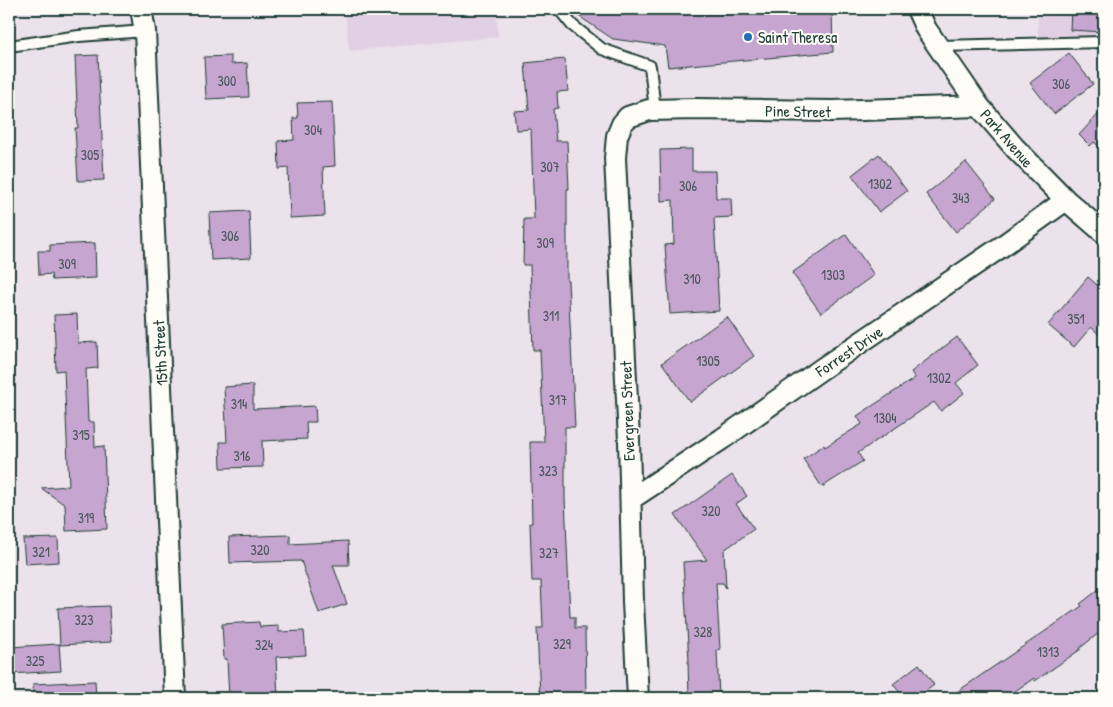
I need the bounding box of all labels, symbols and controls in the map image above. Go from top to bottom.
place label: Saint Theresa [758,26,837,48]
marker: Saint Theresa [742,31,754,43]
house number: 300 [218,71,236,90]
house number: 306 [1052,74,1070,93]
street label: Pine Street [765,99,832,123]
street label: Park Avenue [975,104,1039,172]
house number: 304 [304,120,322,139]
house number: 305 [81,145,99,164]
house number: 307 [540,157,560,176]
house number: 1302 [868,174,893,193]
house number: 306 [679,176,697,195]
house number: 343 [952,188,970,207]
house number: 306 [221,226,239,245]
house number: 309 [536,233,554,252]
house number: 309 [58,254,76,273]
house number: 1303 [821,265,845,284]
house number: 310 [683,269,701,288]
house number: 311 [543,306,559,325]
house number: 351 [1067,309,1085,328]
street label: 15th Street [147,319,173,386]
street label: Forrest Drive [810,320,887,382]
house number: 1305 [696,351,720,370]
street label: Evergreen Street [614,360,640,461]
house number: 1302 [927,368,952,387]
house number: 317 [549,390,567,409]
house number: 314 [231,394,247,413]
house number: 1304 [874,408,896,427]
house number: 315 [72,425,90,444]
house number: 316 [234,446,251,465]
house number: 323 [538,461,558,480]
house number: 320 [701,501,721,520]
house number: 319 [78,508,94,527]
house number: 320 [250,540,270,559]
house number: 321 [32,542,50,561]
house number: 327 [539,543,559,562]
house number: 323 [74,610,94,629]
house number: 328 [694,622,712,641]
house number: 329 [553,634,571,653]
house number: 324 [255,635,273,654]
house number: 1313 [1037,642,1059,661]
house number: 325 [26,651,44,670]

